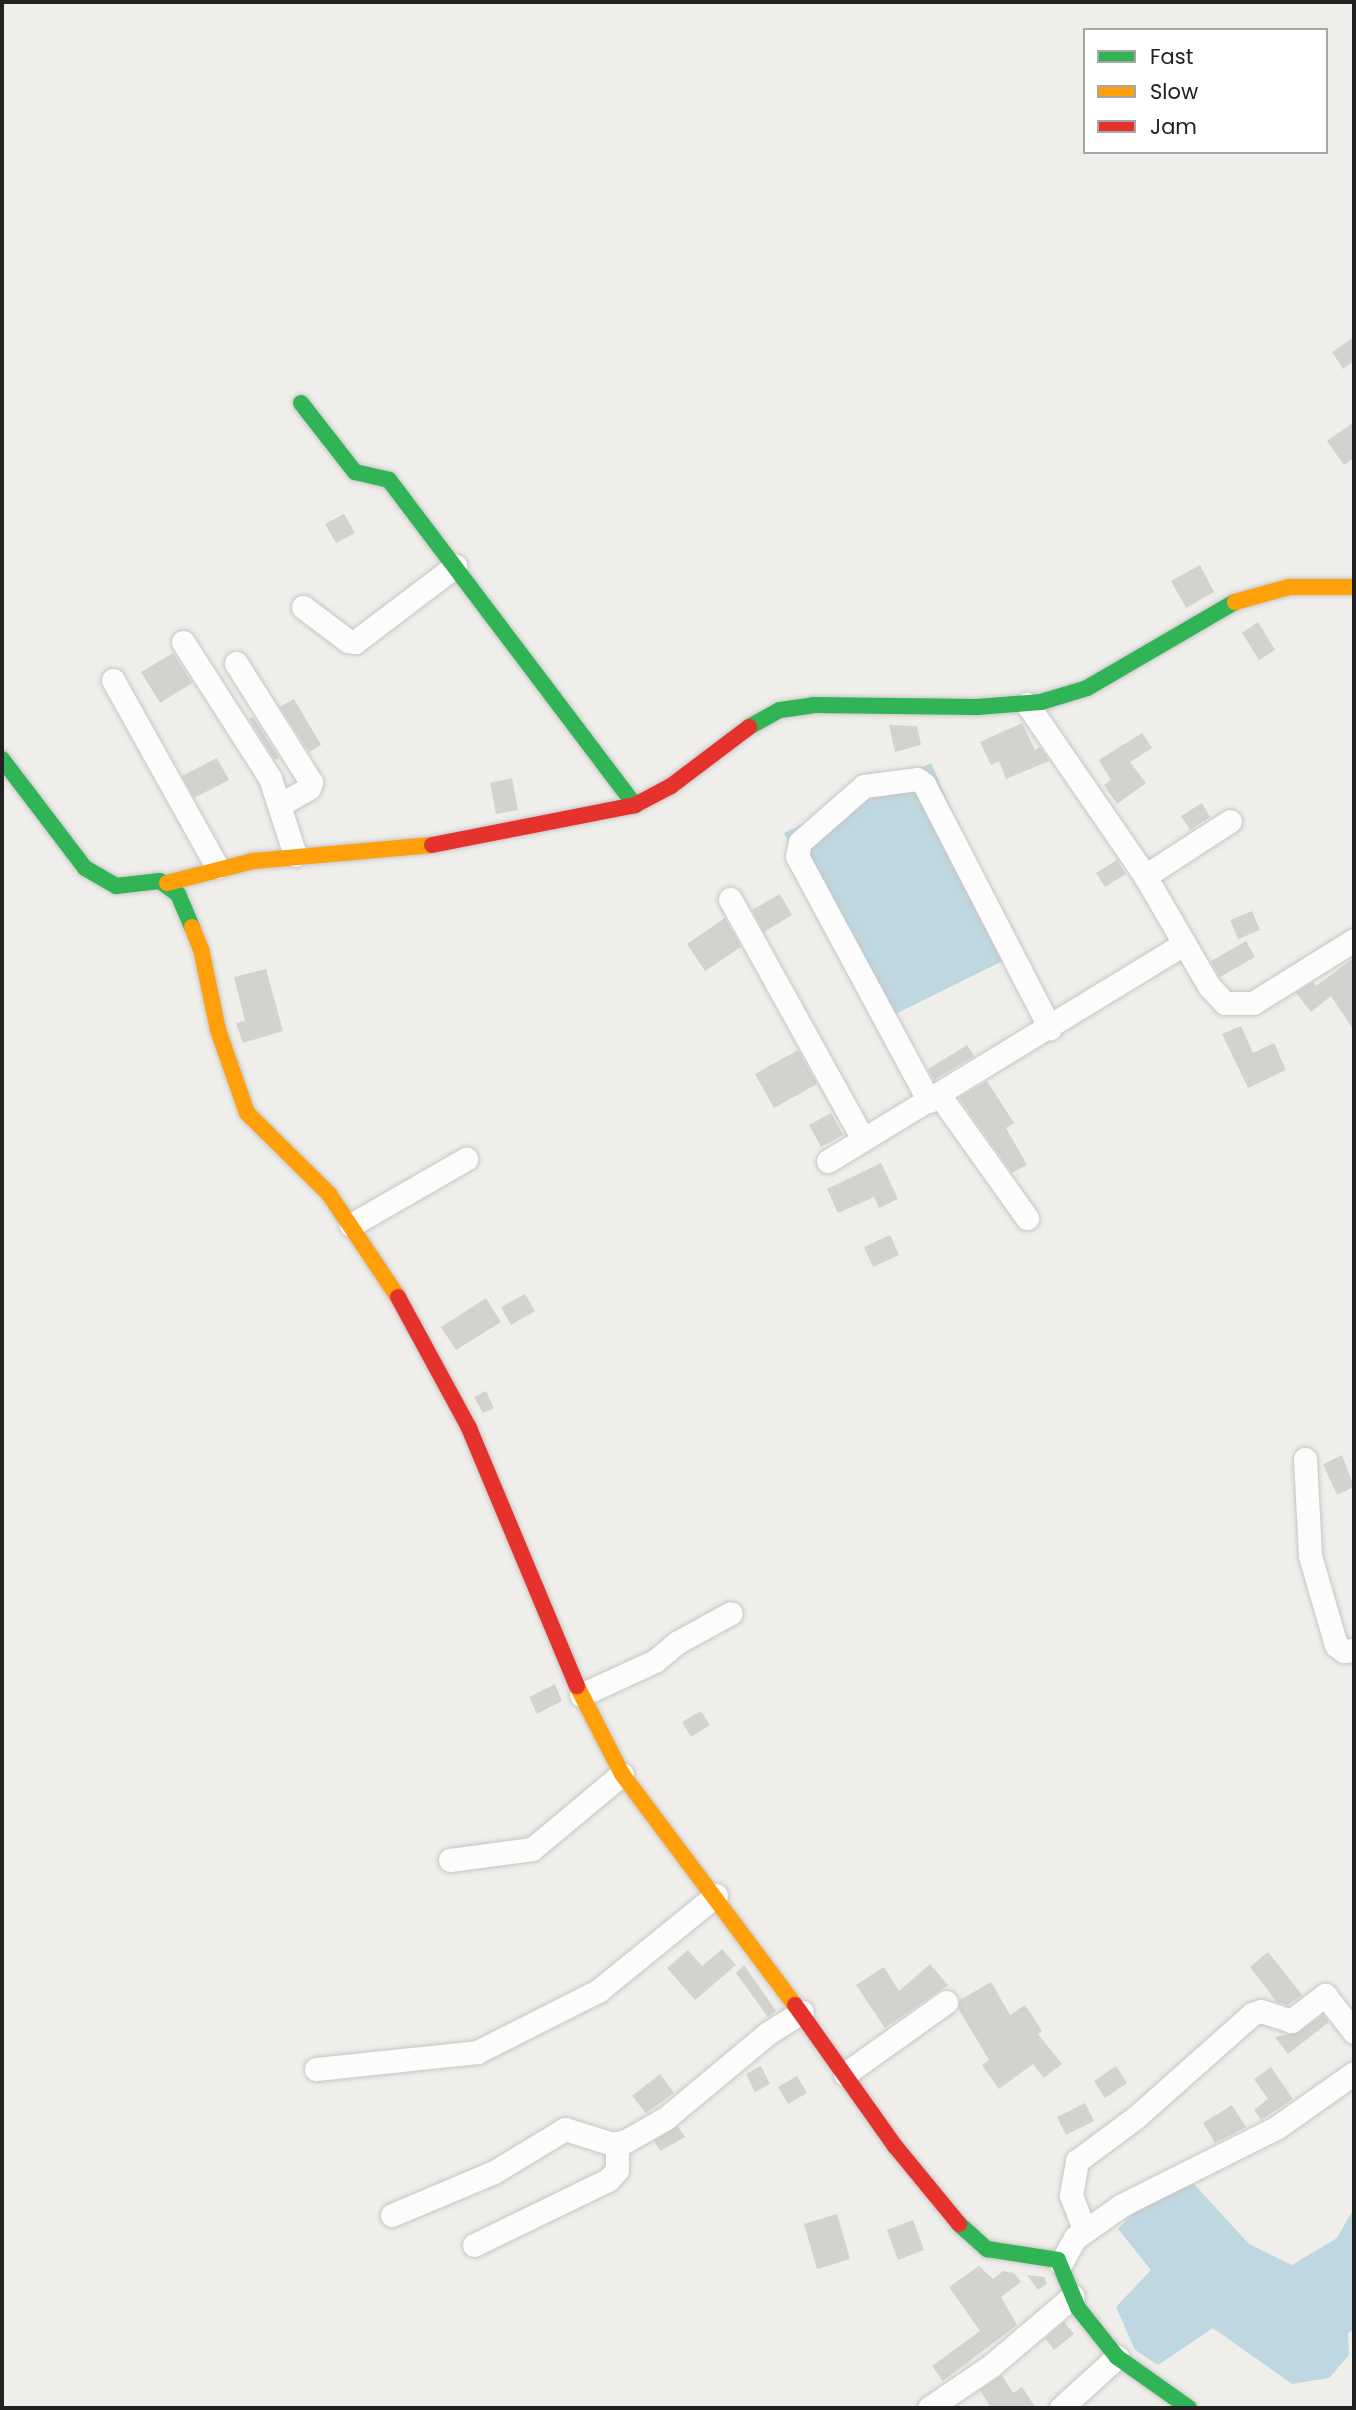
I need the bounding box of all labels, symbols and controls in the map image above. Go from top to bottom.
legend [1083,28,1328,154]
text: Fast [1150,42,1193,71]
text: Slow [1150,77,1198,106]
text: Jam [1150,112,1197,141]

